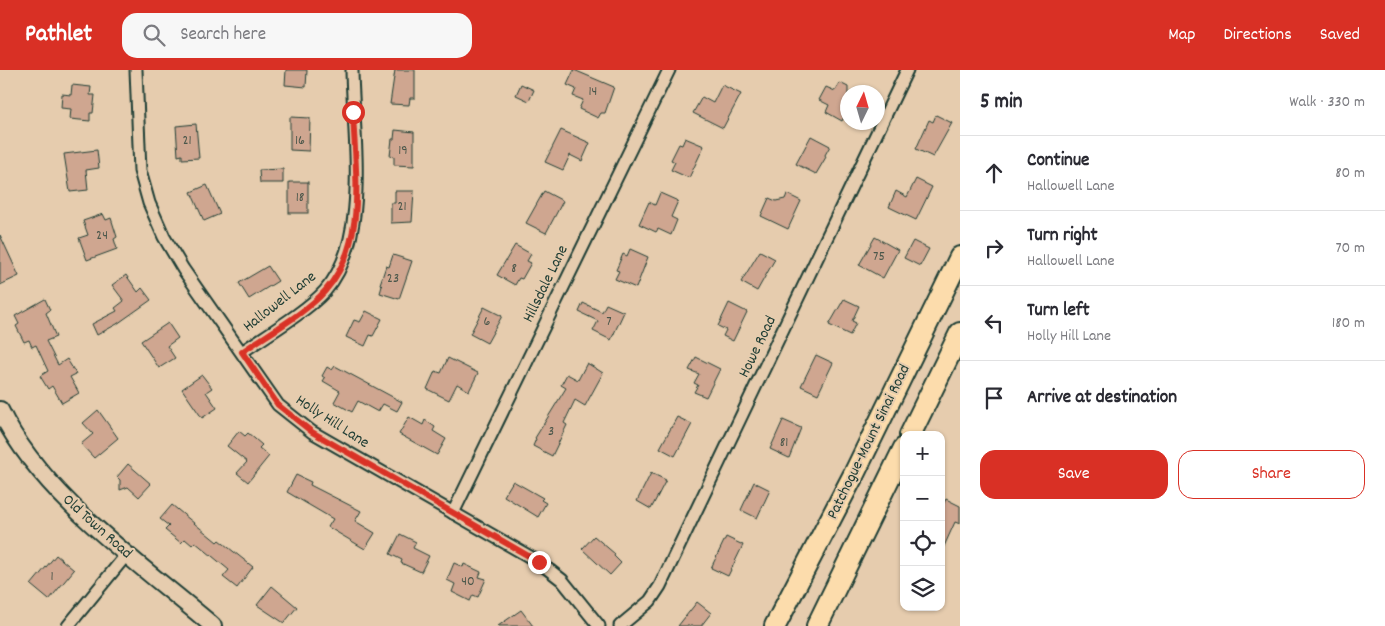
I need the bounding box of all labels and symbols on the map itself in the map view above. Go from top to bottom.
house number: 14 [589,82,597,102]
north arrow [840,85,885,130]
route start [342,101,365,124]
house number: 21 [182,131,192,151]
house number: 16 [295,131,305,151]
house number: 19 [398,141,408,161]
house number: 18 [296,188,305,208]
house number: 21 [397,197,407,217]
house number: 24 [96,226,108,246]
street label: Hillsdale Lane [517,241,575,327]
house number: 75 [873,247,885,267]
house number: 8 [511,259,517,279]
street label: Hallowell Lane [238,266,322,338]
house number: 23 [387,269,399,289]
house number: 6 [484,312,491,332]
house number: 7 [606,312,612,332]
street label: Howe Road [733,312,783,382]
street label: Patchogue-Mount Sinai Road [821,361,917,523]
street label: Holly Hill Lane [291,389,373,455]
house number: 3 [548,422,554,442]
house number: 81 [780,433,788,453]
street label: Old Town Road [57,489,137,565]
route end [528,551,551,574]
house number: 1 [50,567,54,587]
house number: 40 [461,572,475,592]

